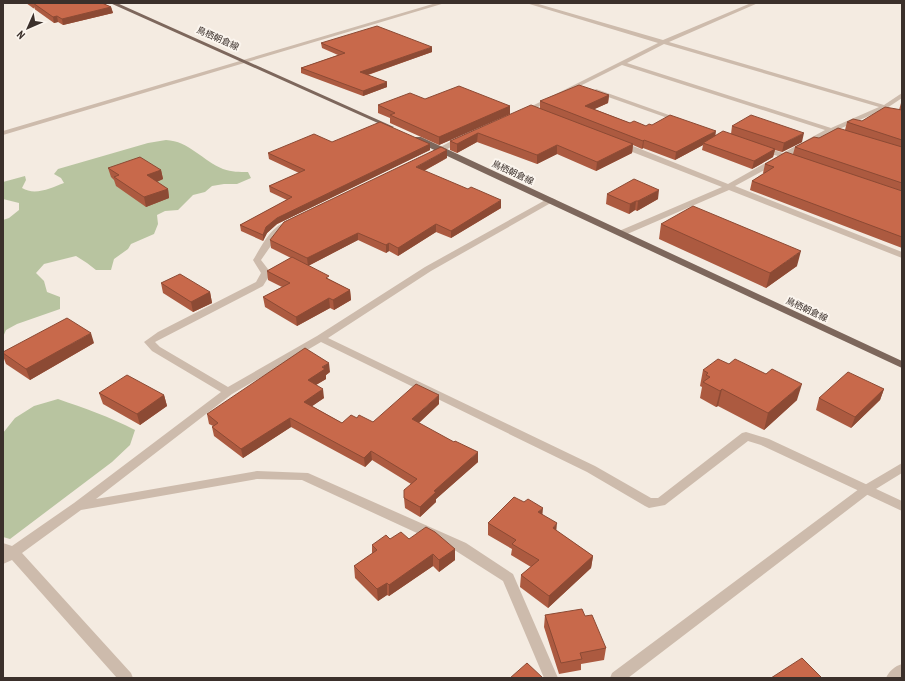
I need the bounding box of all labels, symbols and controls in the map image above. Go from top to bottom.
north arrow [8,8,48,48]
street label: 鳥栖朝倉線 [195,24,242,53]
text: N [14,28,28,42]
street label: 鳥栖朝倉線 [490,158,537,187]
street label: 鳥栖朝倉線 [784,295,831,324]

